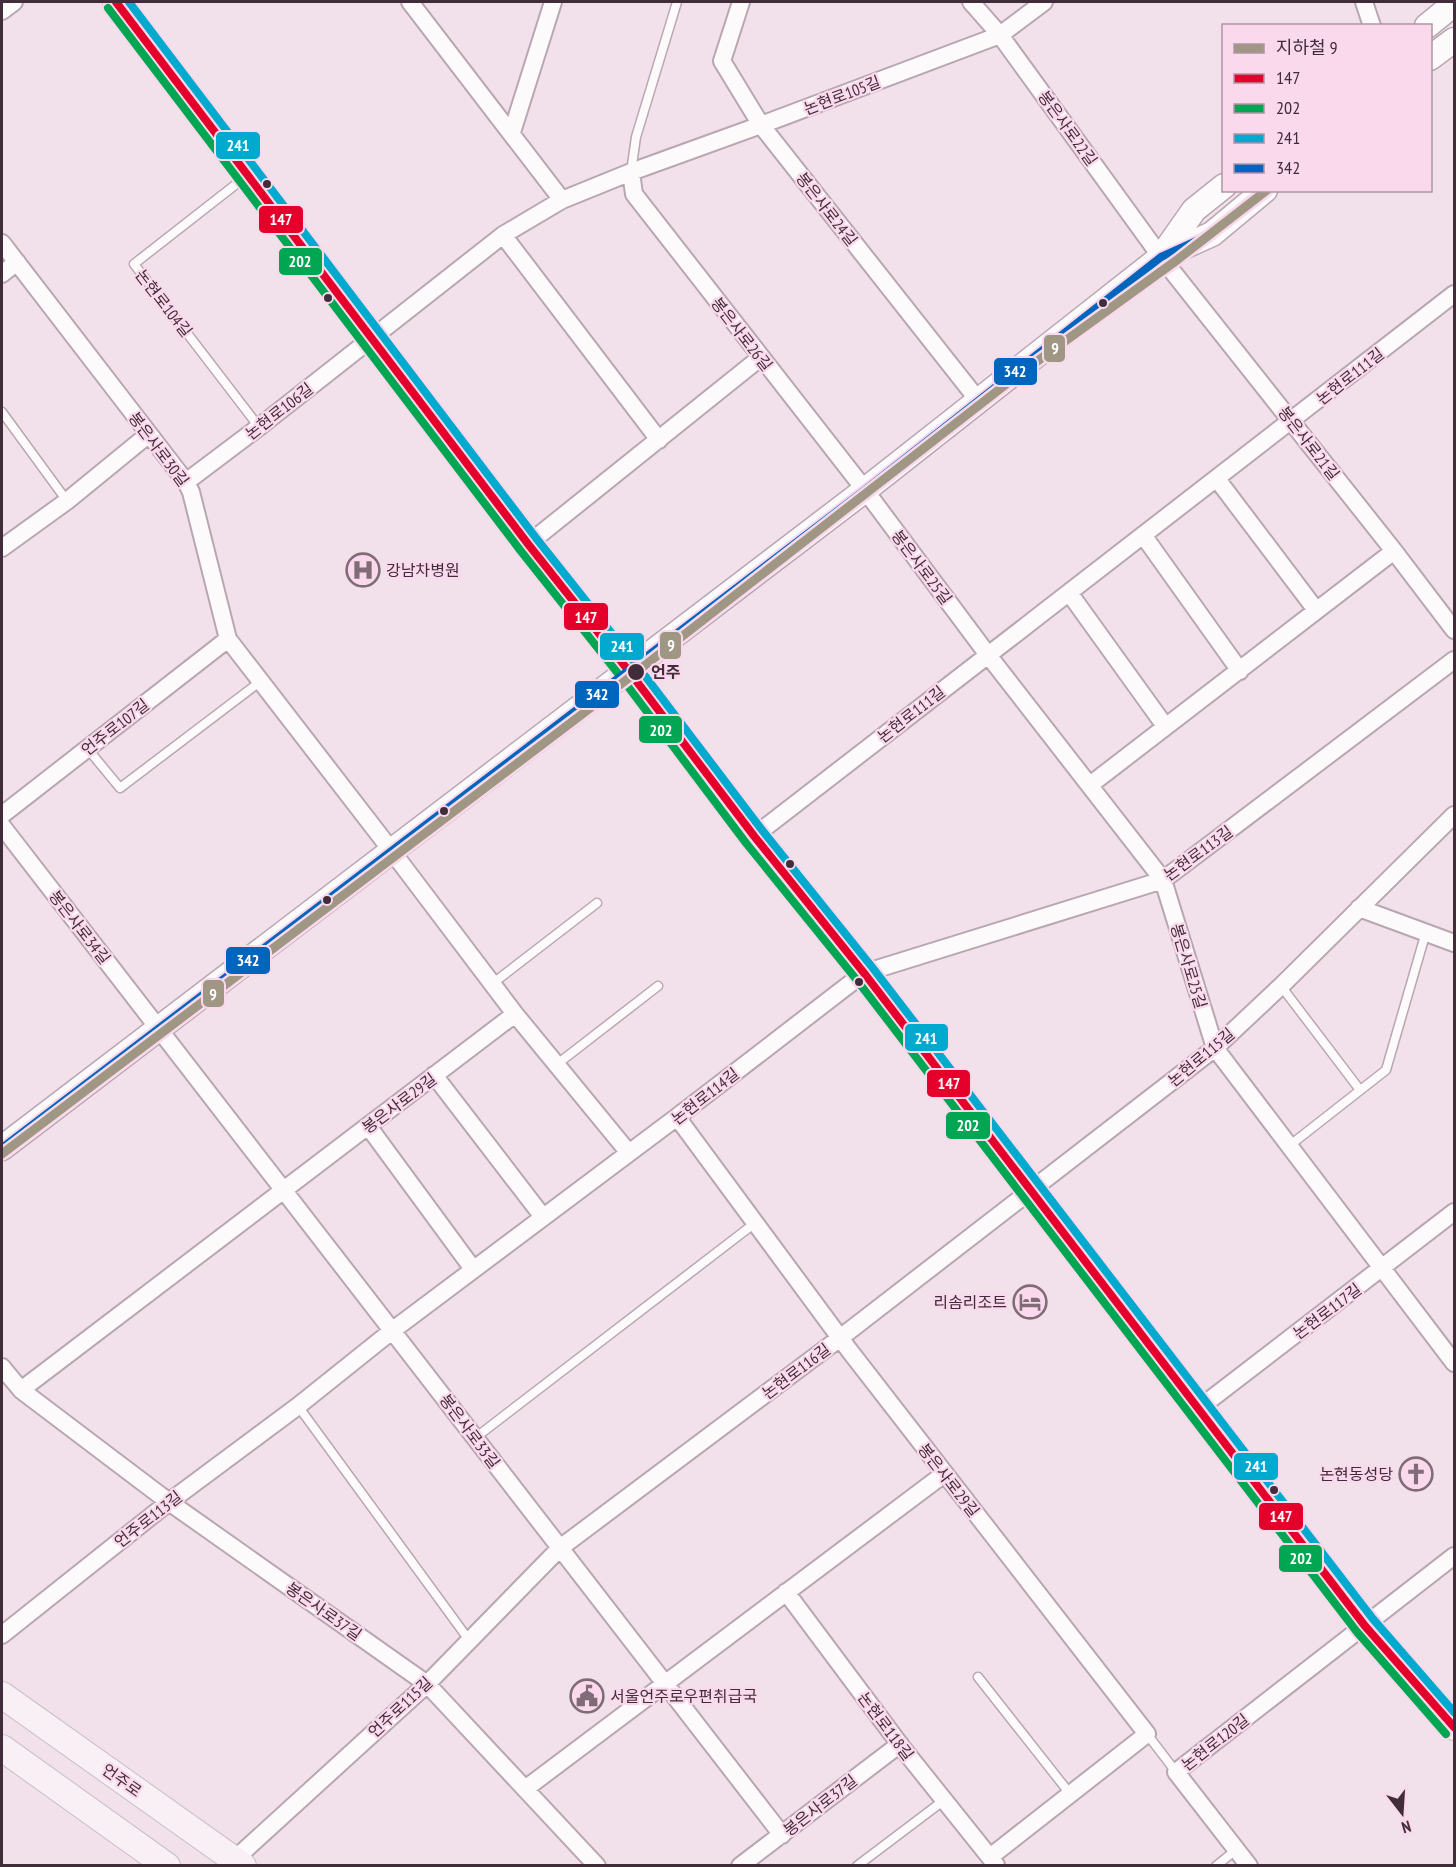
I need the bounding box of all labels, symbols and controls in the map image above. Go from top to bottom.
legend [1222,24,1432,192]
text: 지하철 9 [1276,36,1338,59]
text: 147 [1276,66,1300,89]
street label: 논현로105길 [801,71,883,119]
street label: 봉은사로22길 [1034,87,1102,169]
text: 202 [1276,96,1300,119]
text: 241 [1276,126,1300,149]
line badge: 241 [215,131,261,160]
text: 241 [227,135,249,155]
text: 342 [1276,156,1300,179]
street label: 봉은사로24길 [792,168,862,250]
unlabelled marker [261,178,273,190]
line badge: 147 [258,205,304,234]
text: 147 [270,209,292,229]
line badge: 202 [278,247,323,276]
text: 202 [289,251,311,271]
street label: 논현로104길 [131,265,197,341]
unlabelled marker [322,292,334,304]
street label: 봉은사로26길 [707,293,777,375]
unlabelled marker [1097,297,1109,309]
line badge: 9 [1043,334,1066,363]
text: 9 [1051,338,1059,358]
street label: 논현로111길 [1312,343,1388,409]
line badge: 342 [993,357,1038,386]
text: 342 [1004,361,1026,381]
street label: 논현로106길 [241,378,317,444]
street label: 봉은사로21길 [1274,402,1344,484]
street label: 봉은사로30길 [125,408,193,490]
street label: 봉은사로25길 [888,526,956,608]
hospital icon: 강남차병원 [345,552,381,588]
place label: 강남차병원 [386,560,460,580]
line badge: 147 [563,602,609,631]
text: 147 [575,607,597,627]
line badge: 9 [659,631,682,660]
line badge: 241 [599,632,645,661]
text: 9 [667,635,675,655]
text: 241 [611,636,633,656]
marker: 언주 [626,662,646,682]
place label: 언주 [651,662,681,682]
line badge: 342 [574,680,620,709]
street label: 논현로111길 [873,681,949,747]
text: 342 [586,684,608,704]
street label: 언주로107길 [77,694,153,760]
line badge: 202 [638,715,683,744]
text: 202 [650,720,672,740]
unlabelled marker [438,805,450,817]
street label: 논현로113길 [1160,821,1236,885]
unlabelled marker [784,858,796,870]
street label: 봉은사로34길 [45,886,115,968]
unlabelled marker [321,894,333,906]
street label: 봉은사로25길 [1167,921,1211,1011]
line badge: 342 [225,946,271,975]
text: 342 [237,950,259,970]
unlabelled marker [853,976,865,988]
line badge: 9 [202,979,225,1008]
text: 9 [209,984,217,1004]
line badge: 241 [904,1023,949,1052]
street label: 논현로115길 [1164,1023,1238,1091]
text: 241 [915,1028,937,1048]
street label: 논현로114길 [667,1063,743,1129]
street label: 봉은사로29길 [358,1069,440,1137]
line badge: 147 [926,1069,971,1098]
text: 147 [938,1073,960,1093]
line badge: 202 [945,1111,991,1140]
text: 202 [957,1115,979,1135]
street label: 논현로117길 [1289,1279,1365,1343]
hotel icon: 리솜리조트 [1012,1284,1048,1320]
place label: 리솜리조트 [933,1292,1007,1312]
street label: 논현로116길 [758,1339,834,1403]
street label: 봉은사로33길 [436,1390,504,1472]
street label: 봉은사로29길 [914,1439,984,1521]
line badge: 241 [1233,1452,1279,1481]
text: 241 [1245,1456,1267,1476]
church icon: 논현동성당 [1398,1456,1434,1492]
place label: 논현동성당 [1319,1464,1393,1484]
unlabelled marker [1268,1484,1280,1496]
street label: 언주로113길 [110,1486,186,1552]
line badge: 147 [1258,1502,1304,1531]
text: 147 [1270,1506,1292,1526]
line badge: 202 [1278,1544,1323,1573]
text: 202 [1290,1548,1312,1568]
street label: 봉은사로37길 [282,1578,366,1644]
street label: 언주로115길 [364,1672,436,1742]
public building icon: 서울언주로우편취급국 [569,1678,605,1714]
place label: 서울언주로우편취급국 [610,1686,757,1706]
street label: 논현로118길 [854,1688,918,1764]
street label: 논현로120길 [1177,1709,1253,1775]
street label: 언주로 [98,1759,146,1801]
street label: 봉은사로37길 [779,1770,861,1840]
north arrow [1372,1783,1432,1843]
text: N [1399,1817,1413,1838]

